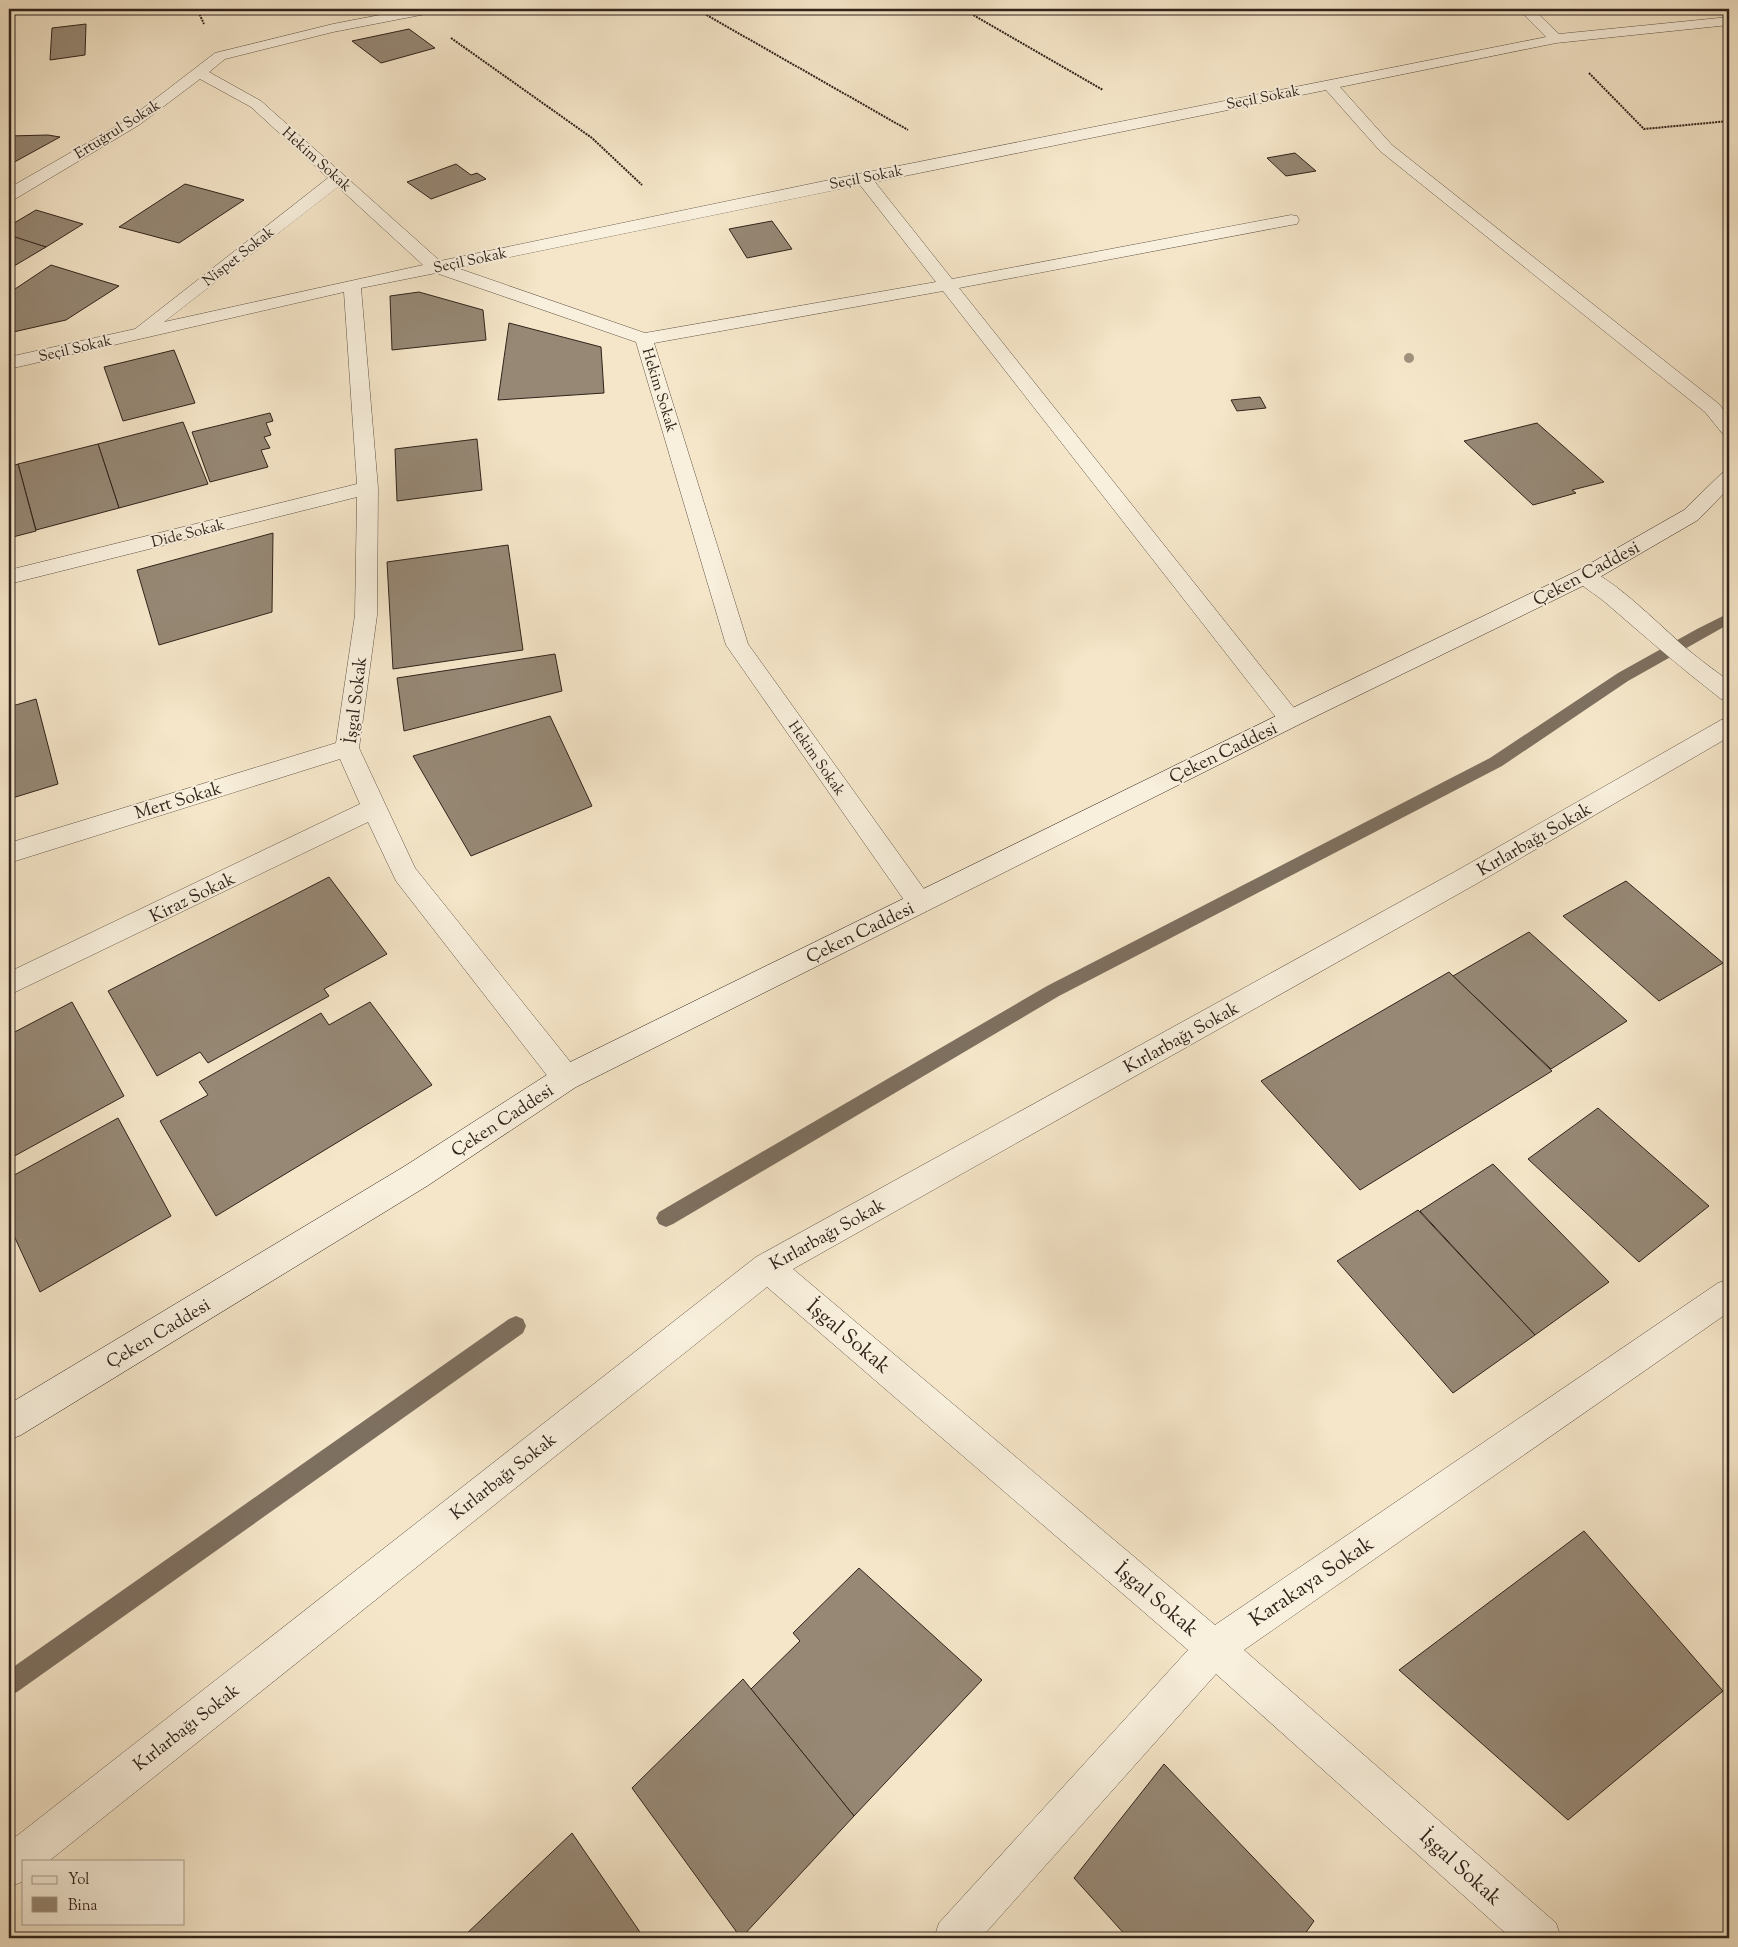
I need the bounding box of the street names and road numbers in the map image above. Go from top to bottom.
street label: Seçil Sokak [1225,81,1302,116]
street label: Ertuğrul Sokak [71,95,165,165]
street label: Hekim Sokak [277,123,355,197]
street label: Seçil Sokak [828,161,905,196]
street label: Nispet Sokak [199,222,279,292]
street label: Seçil Sokak [432,243,509,280]
street label: Seçil Sokak [37,331,114,368]
street label: Hekim Sokak [636,346,681,435]
street label: Dide Sokak [149,515,227,554]
street label: Çeken Caddesi [1529,536,1645,614]
street label: İşgal Sokak [339,655,375,745]
street label: Çeken Caddesi [1165,716,1282,791]
street label: Hekim Sokak [782,717,849,801]
street label: Mert Sokak [132,776,226,827]
street label: Kırlarbağı Sokak [1473,797,1597,884]
street label: Kiraz Sokak [146,867,240,931]
street label: Çeken Caddesi [802,896,919,971]
street label: Kırlarbağı Sokak [1120,996,1245,1081]
street label: Çeken Caddesi [447,1079,559,1165]
street label: Kırlarbağı Sokak [766,1193,891,1278]
street label: Çeken Caddesi [102,1293,216,1376]
street label: İşgal Sokak [799,1293,897,1382]
street label: Kırlarbağı Sokak [446,1428,563,1527]
street label: Karakaya Sokak [1244,1530,1381,1635]
street label: İşgal Sokak [1107,1556,1205,1645]
street label: Kırlarbağı Sokak [129,1679,246,1778]
street label: İşgal Sokak [1412,1823,1508,1914]

